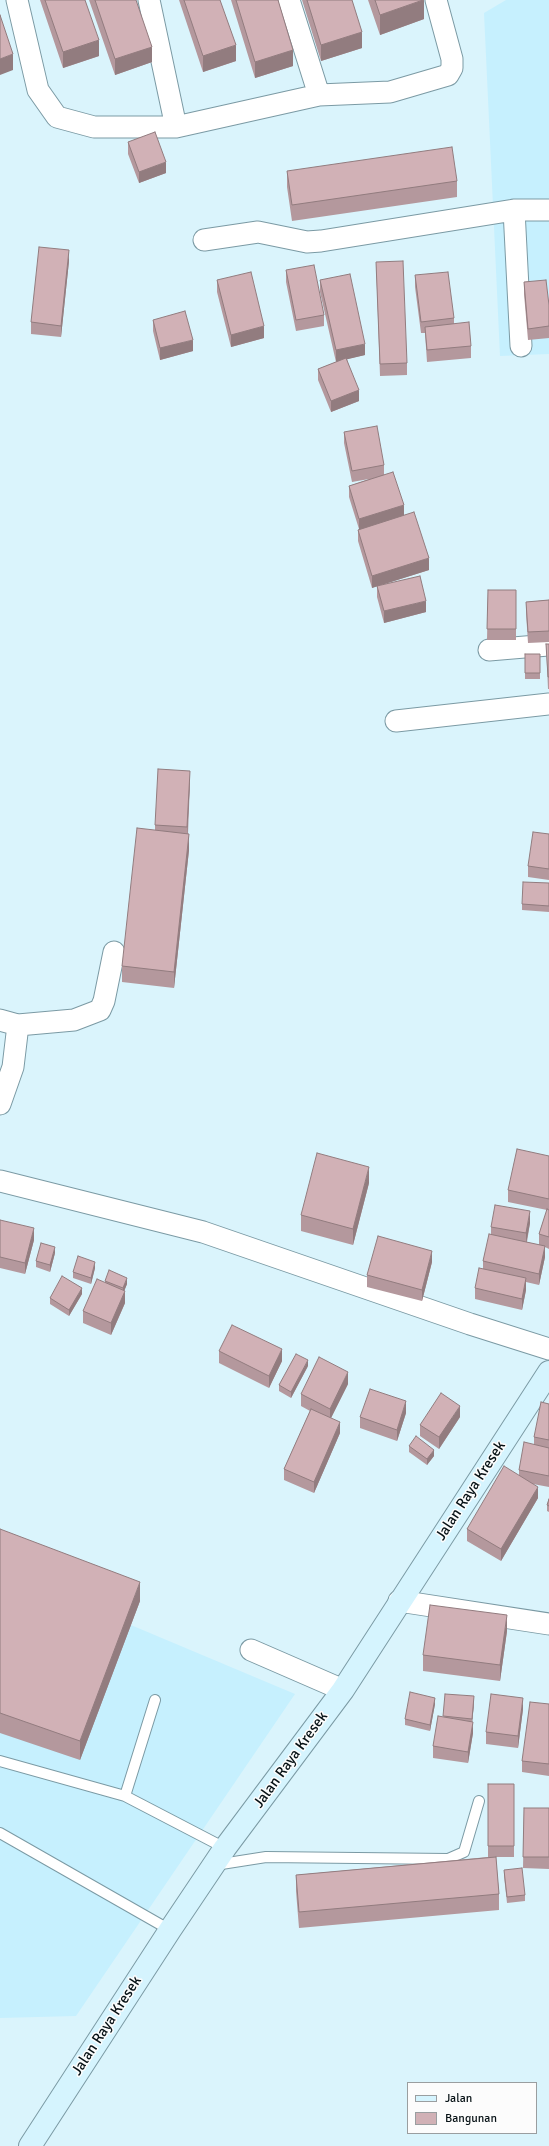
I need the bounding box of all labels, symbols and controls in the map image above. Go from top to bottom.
street label: Jalan Raya Kresek [432,1438,510,1544]
street label: Jalan Raya Kresek [250,1708,332,1812]
street label: Jalan Raya Kresek [68,1973,146,2079]
legend [407,2082,537,2134]
text: Jalan [445,2091,472,2106]
text: Bangunan [445,2111,497,2126]

